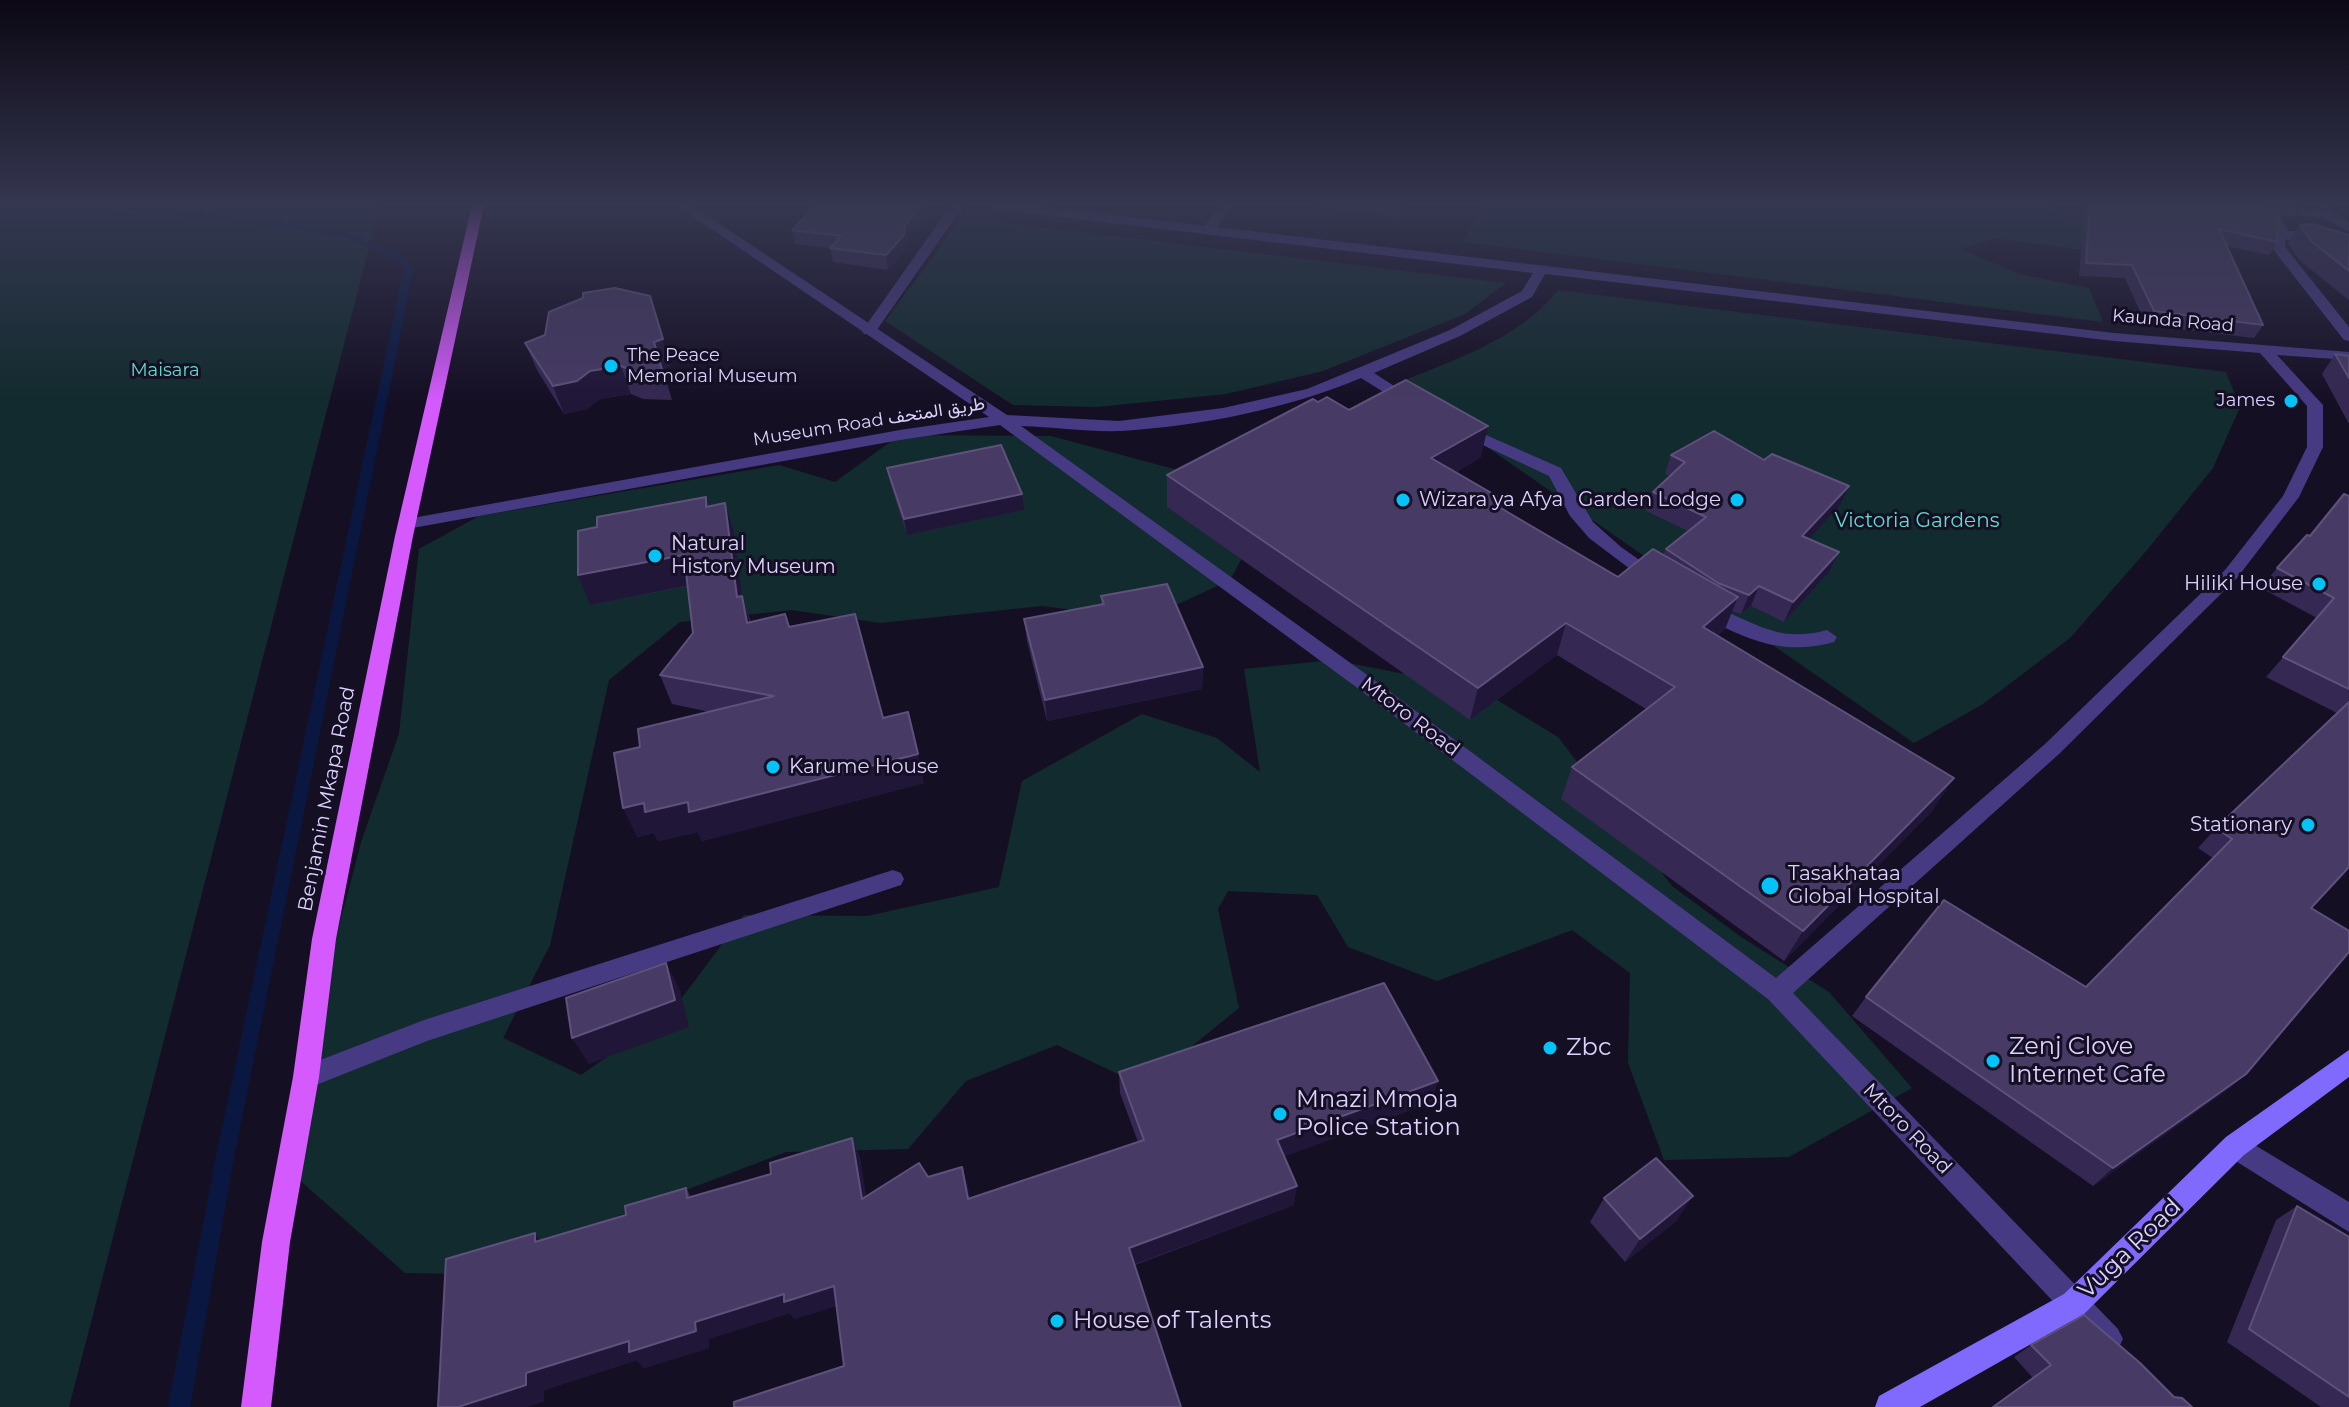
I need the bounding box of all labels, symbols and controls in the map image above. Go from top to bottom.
street label: Kaunda Road [2111,305,2235,337]
place label: The Peace Memorial Museum [627,345,798,388]
marker: The Peace Memorial Museum [602,357,620,375]
park label: Maisara [130,360,200,382]
place label: James [2217,390,2275,412]
marker: James [2282,392,2300,410]
street label: Museum Road طريق المتحف [751,393,987,451]
place label: Wizara ya Afya [1419,488,1563,512]
place label: Garden Lodge [1578,488,1721,512]
marker: Wizara ya Afya [1394,491,1412,509]
marker: Garden Lodge [1728,491,1746,509]
park label: Victoria Gardens [1835,509,1999,533]
place label: Natural History Museum [671,532,836,579]
marker: Natural History Museum [646,547,664,565]
place label: Hiliki House [2184,572,2303,596]
marker: Hiliki House [2310,575,2328,593]
street label: Mtoro Road [1356,672,1464,762]
street label: Benjamin Mkapa Road [293,684,361,914]
place label: Karume House [789,755,939,779]
marker: Karume House [764,758,782,776]
place label: Stationary [2190,813,2292,837]
marker: Stationary [2299,816,2317,834]
place label: Tasakhataa Global Hospital [1788,862,1940,909]
marker: Tasakhataa Global Hospital [1759,875,1781,897]
place label: Zenj Clove Internet Cafe [2009,1033,2166,1089]
place label: Zbc [1566,1034,1611,1062]
marker: Zbc [1541,1039,1559,1057]
marker: Zenj Clove Internet Cafe [1984,1052,2002,1070]
street label: Mtoro Road [1858,1079,1956,1179]
place label: Mnazi Mmoja Police Station [1296,1086,1461,1142]
marker: Mnazi Mmoja Police Station [1271,1105,1289,1123]
street label: Vuga Road [2073,1193,2187,1305]
place label: House of Talents [1073,1307,1272,1335]
marker: House of Talents [1048,1312,1066,1330]

